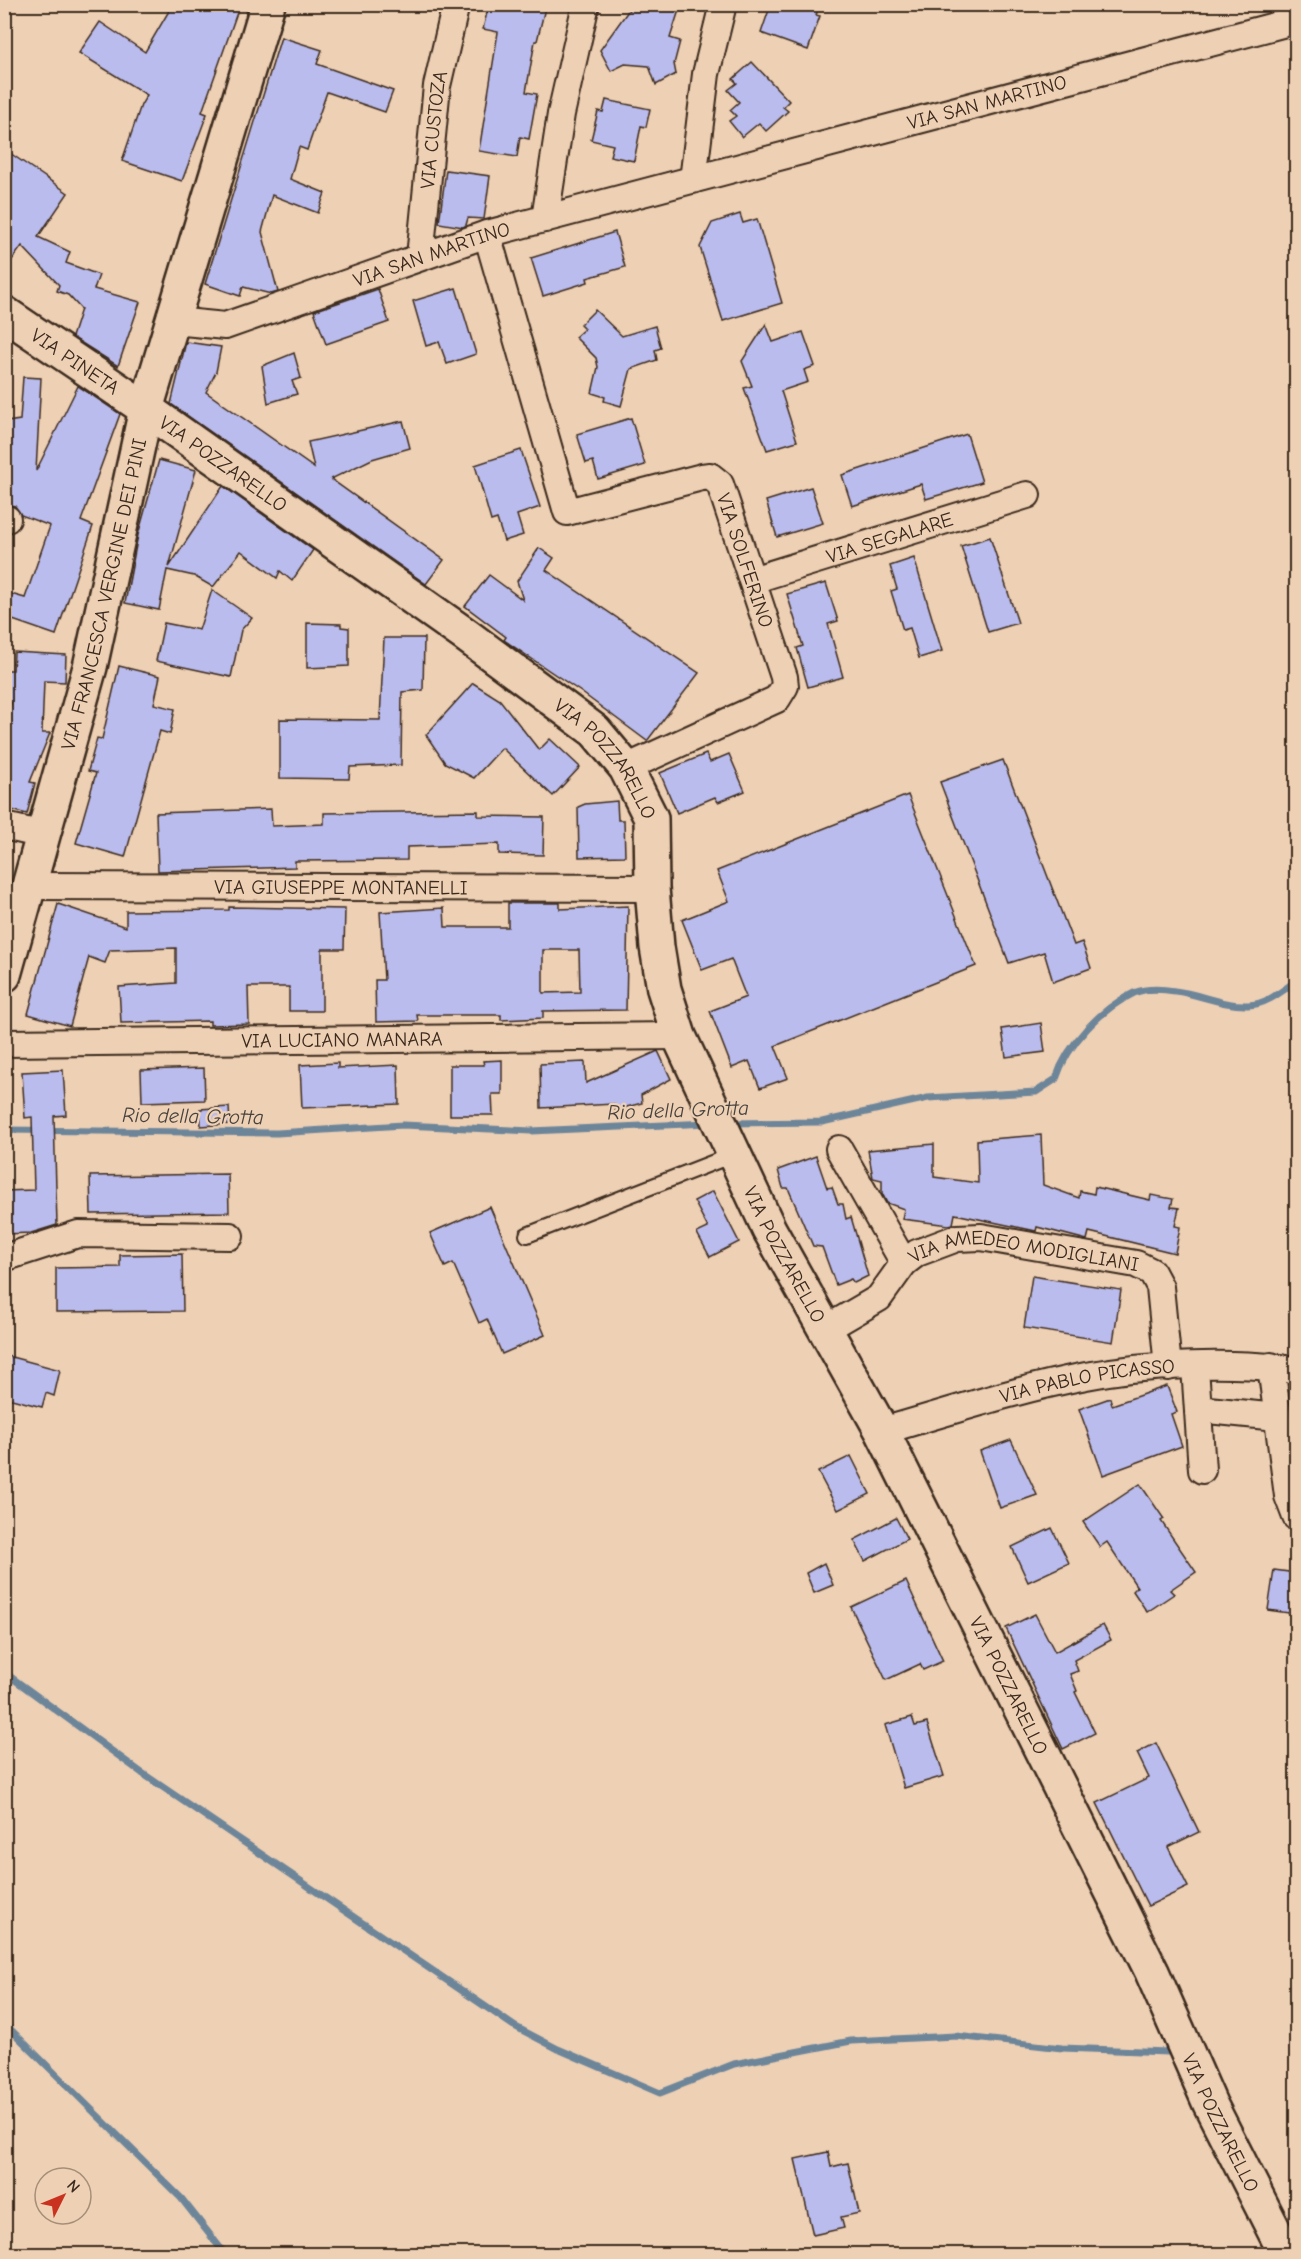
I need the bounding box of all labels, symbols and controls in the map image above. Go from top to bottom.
street label: VIA CUSTOZA [415,68,452,190]
street label: VIA SAN MARTINO [905,70,1069,134]
street label: VIA SAN MARTINO [350,217,512,292]
street label: VIA PINETA [27,323,124,399]
street label: VIA POZZARELLO [155,411,292,517]
street label: VIA FRANCESCA VERGINE DEI PINI [56,436,151,752]
street label: VIA SOLFERINO [712,490,778,630]
street label: VIA SEGALARE [823,507,956,568]
street label: VIA POZZARELLO [550,693,661,823]
street label: VIA GIUSEPPE MONTANELLI [214,875,468,899]
street label: VIA LUCIANO MANARA [241,1027,443,1052]
water label: Rio della Grotta [607,1096,749,1124]
water label: Rio della Grotta [122,1103,264,1129]
street label: VIA POZZARELLO [739,1183,831,1327]
text: VIA AMEDEO MODIGLIANI [903,1225,1141,1276]
street label: VIA AMEDEO MODIGLIANI [907,1253,1143,1281]
street label: VIA PABLO PICASSO [997,1354,1175,1408]
street label: VIA POZZARELLO [965,1613,1053,1758]
street label: VIA POZZARELLO [1178,2050,1264,2196]
north arrow [33,2166,93,2226]
text: N [63,2176,83,2196]

